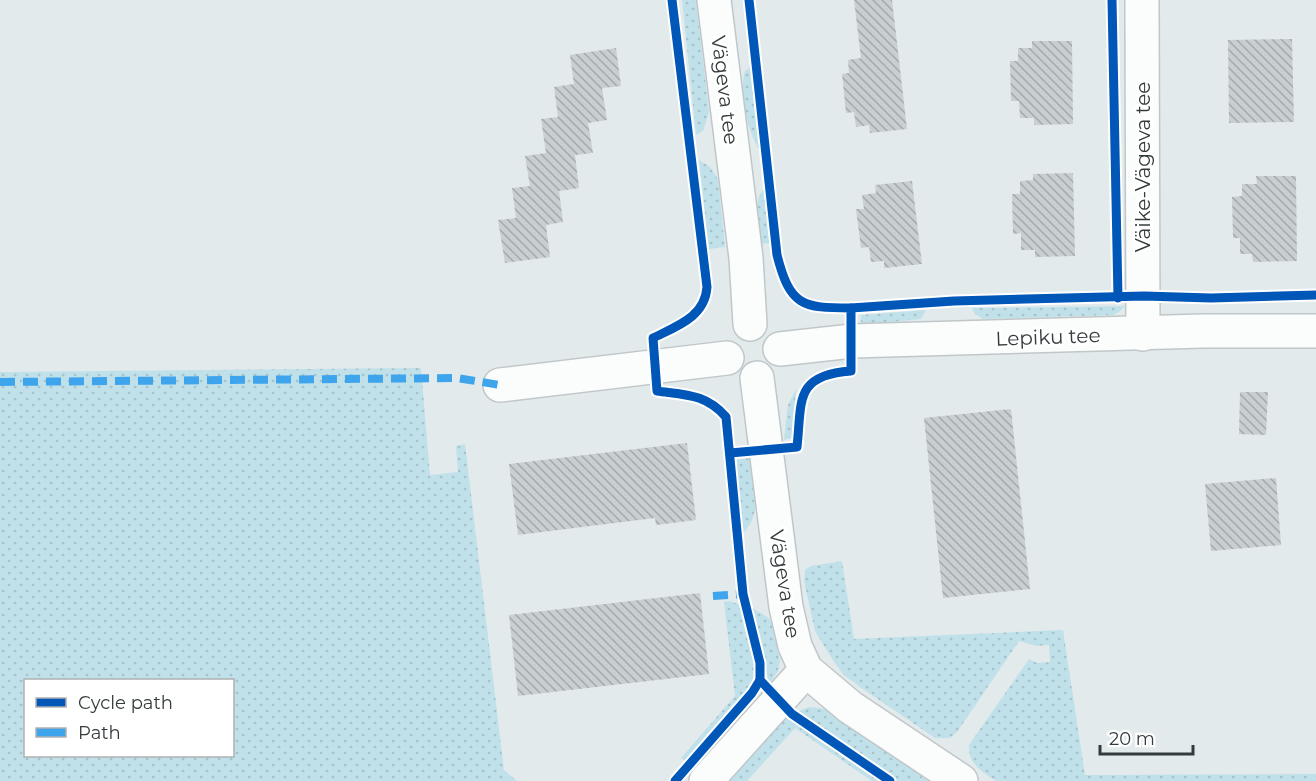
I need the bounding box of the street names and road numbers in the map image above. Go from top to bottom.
street label: Vägeva tee [706,34,744,146]
street label: Väike-Vägeva tee [1131,82,1155,252]
street label: Lepiku tee [995,323,1101,351]
street label: Vägeva tee [765,528,805,640]

